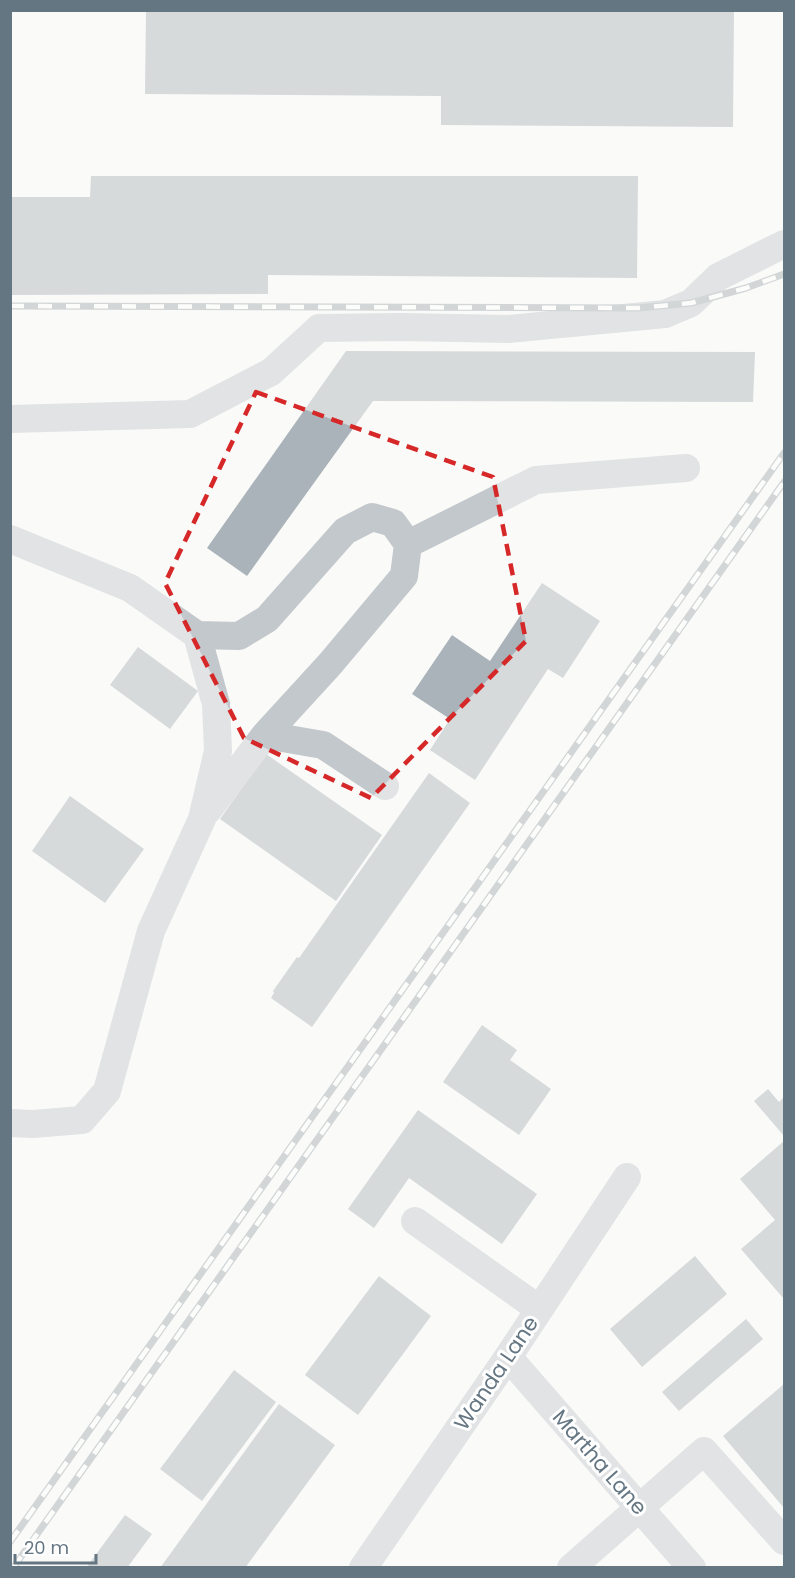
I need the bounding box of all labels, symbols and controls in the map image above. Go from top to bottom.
street label: Wanda Lane [447,1310,545,1436]
street label: Martha Lane [546,1403,654,1521]
scale bar [15,1527,96,1565]
text: 20 m [24,1535,69,1560]

